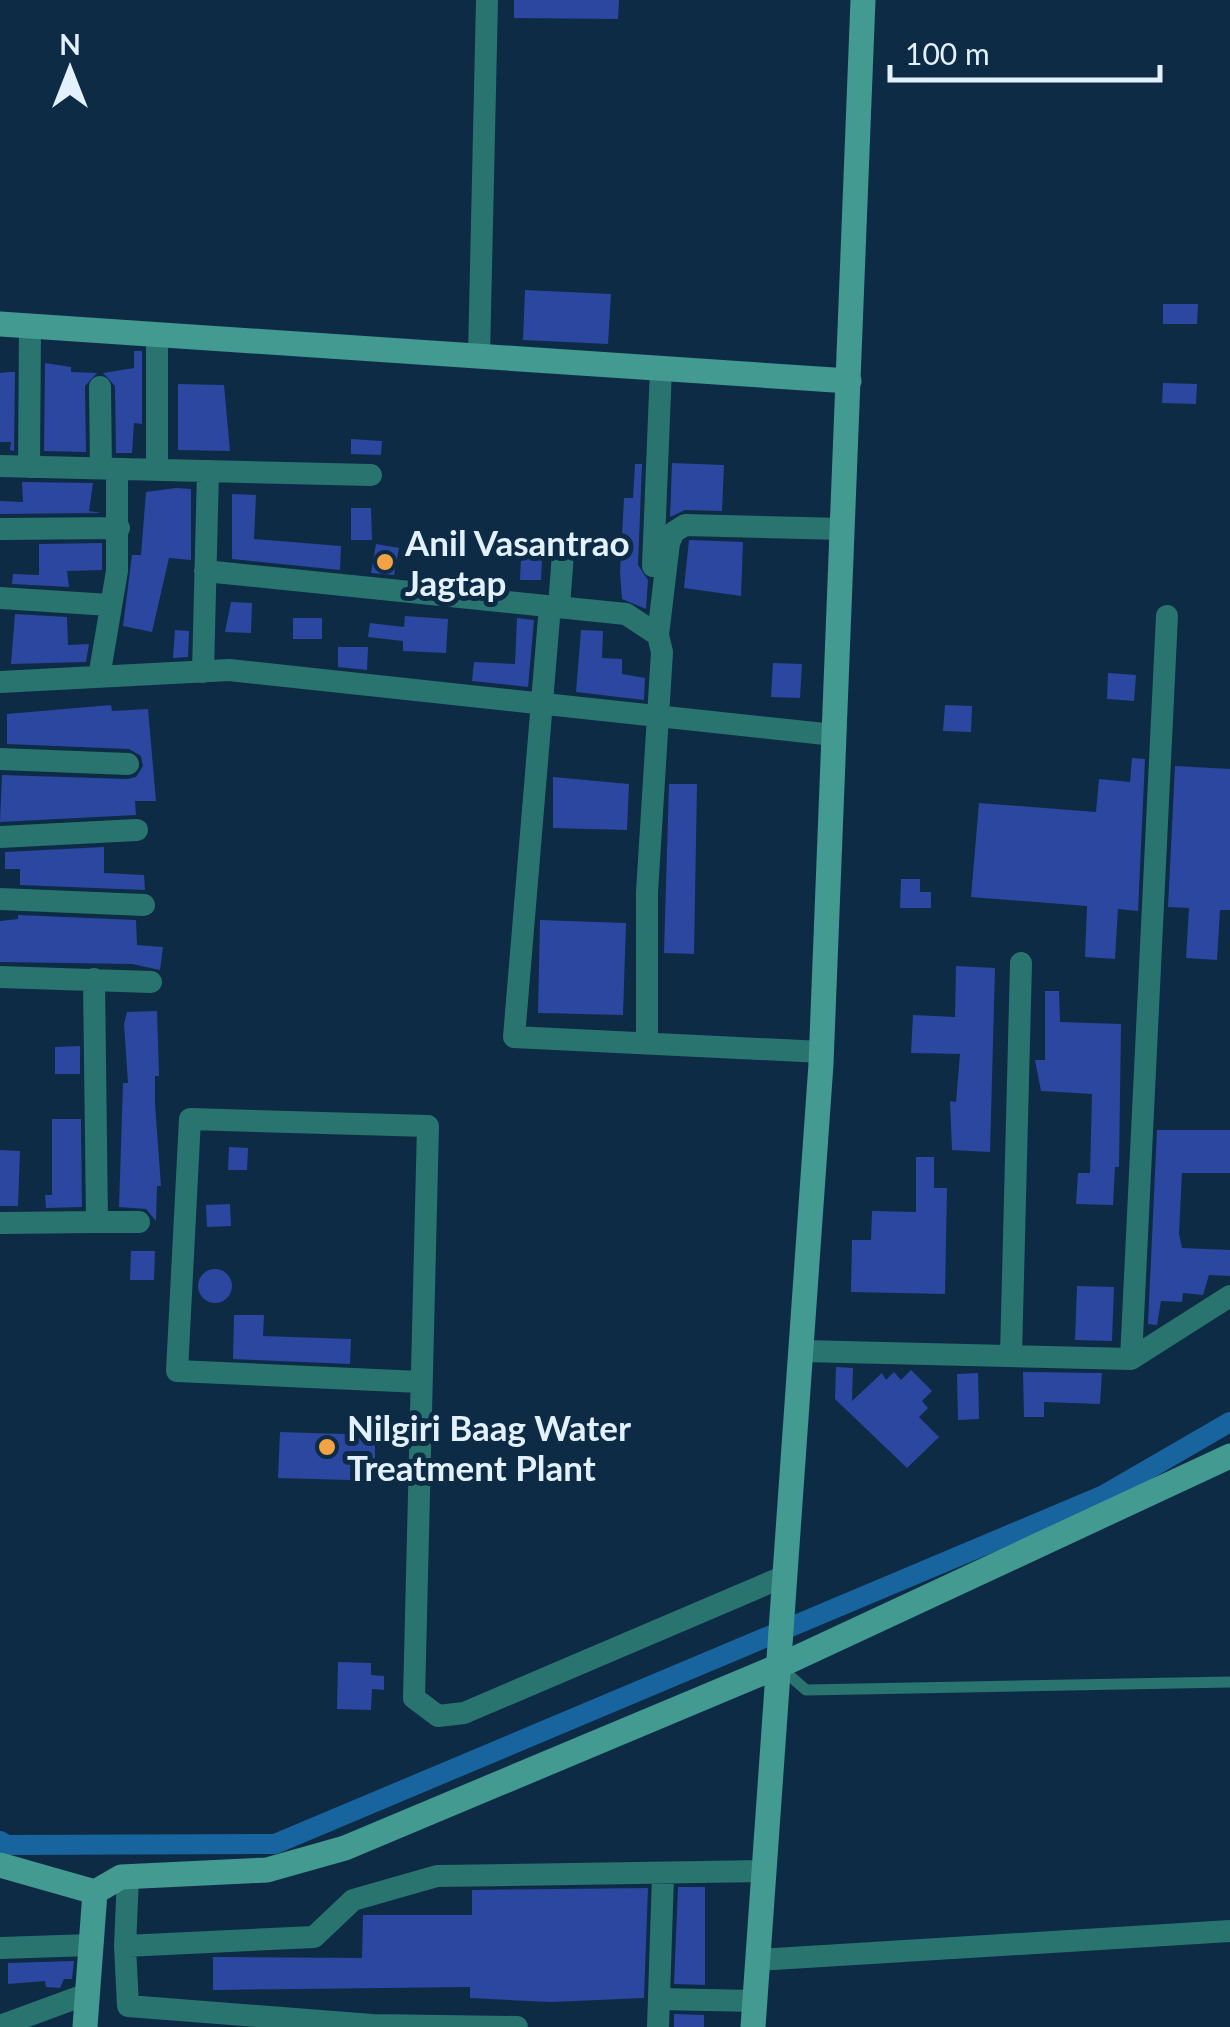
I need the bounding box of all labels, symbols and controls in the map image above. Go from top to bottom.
north arrow [20,20,120,120]
scale bar [890,20,1160,82]
text: N [59,27,81,61]
text: 100 m [905,35,990,71]
place label: Anil Vasantrao Jagtap [404,521,630,603]
marker: Anil Vasantrao Jagtap [374,551,396,573]
place label: Nilgiri Baag Water Treatment Plant [347,1406,631,1488]
marker: Nilgiri Baag Water Treatment Plant [316,1436,338,1458]

